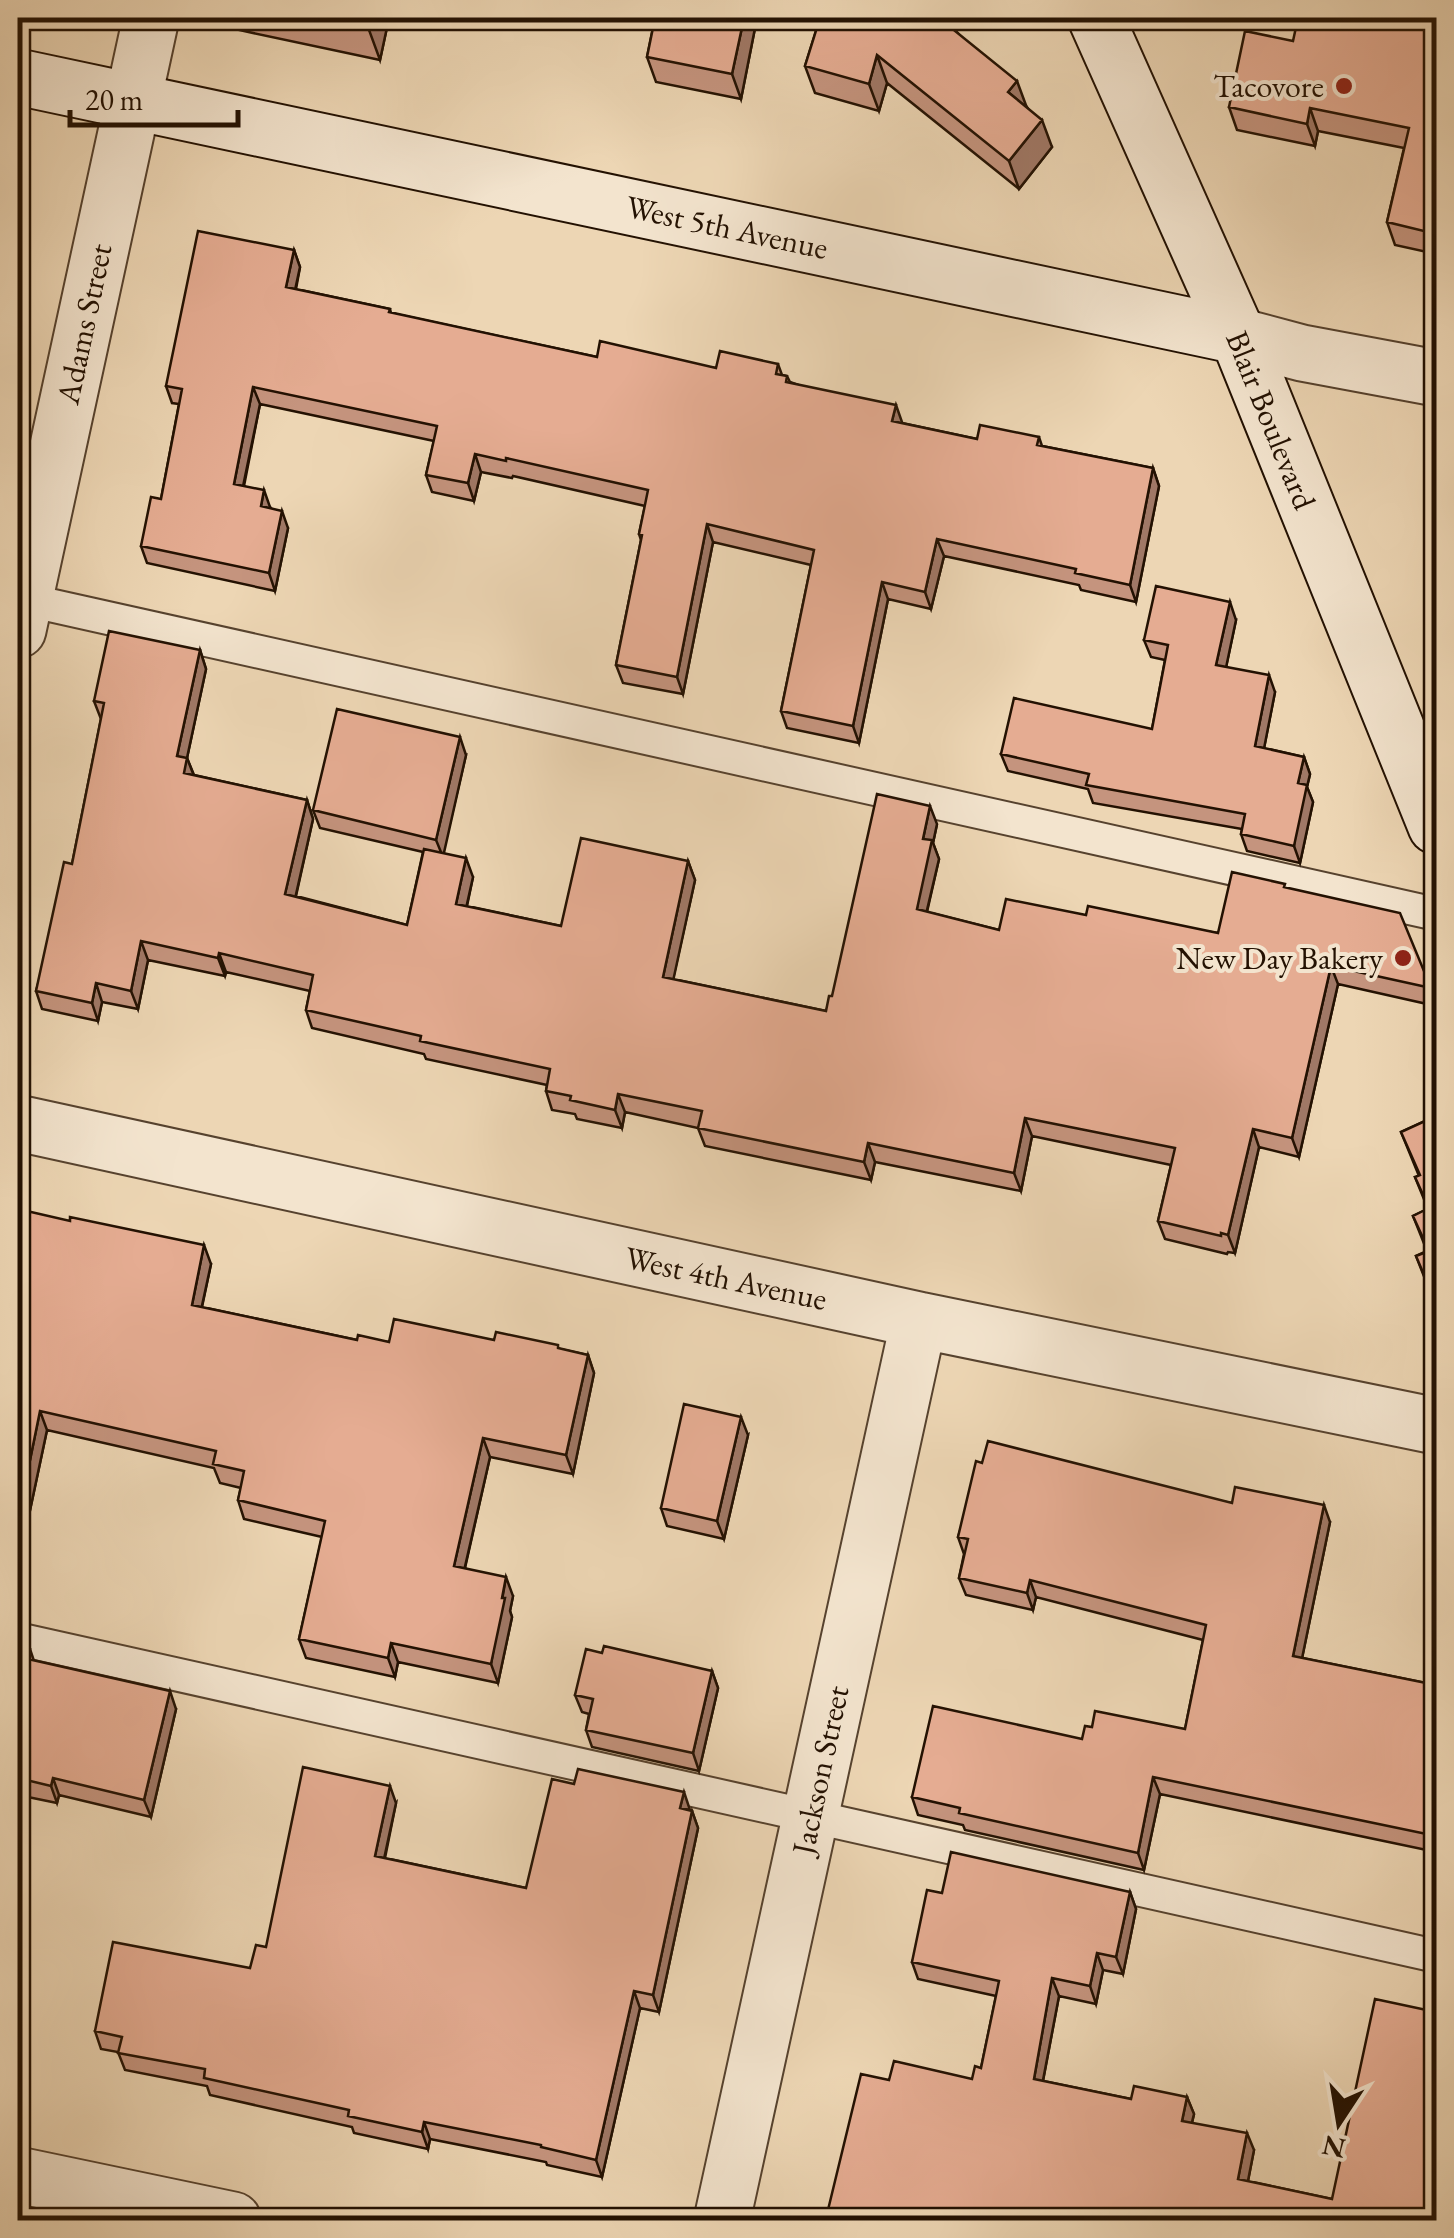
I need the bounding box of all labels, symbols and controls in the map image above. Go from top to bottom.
scale bar [70,65,238,127]
place label: Tacovore [1213,65,1324,107]
marker: Tacovore [1333,75,1355,97]
text: 20 m [85,80,143,119]
street label: West 5th Avenue [622,185,832,269]
street label: Adams Street [46,240,121,409]
street label: Blair Boulevard [1216,325,1326,516]
place label: New Day Bakery [1176,937,1384,979]
marker: New Day Bakery [1392,947,1414,969]
street label: West 4th Avenue [621,1236,831,1320]
street label: Jackson Street [781,1682,858,1861]
north arrow [1289,2073,1389,2173]
text: N [1319,2127,1349,2167]

